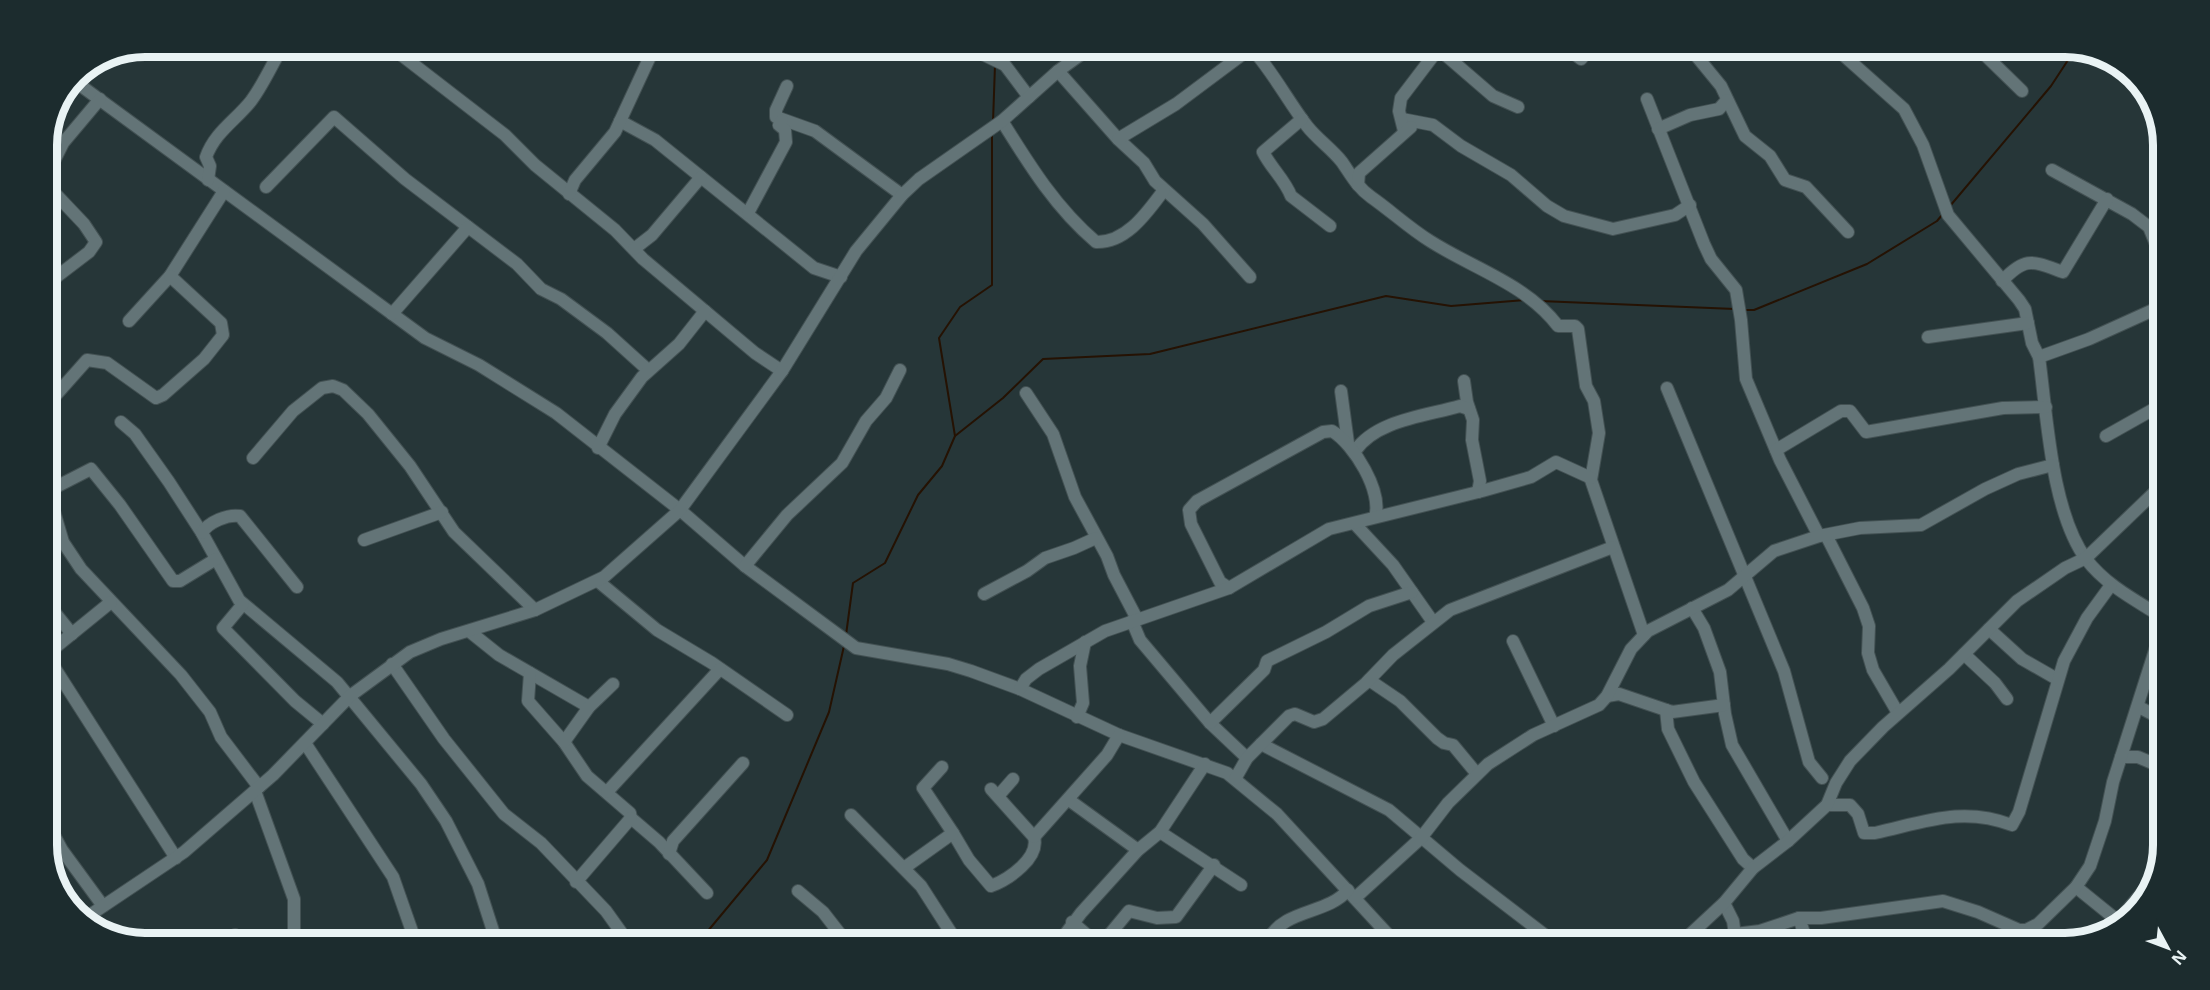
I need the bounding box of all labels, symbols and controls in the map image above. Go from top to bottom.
north arrow [2138,918,2198,978]
text: N [2167,946,2192,970]

